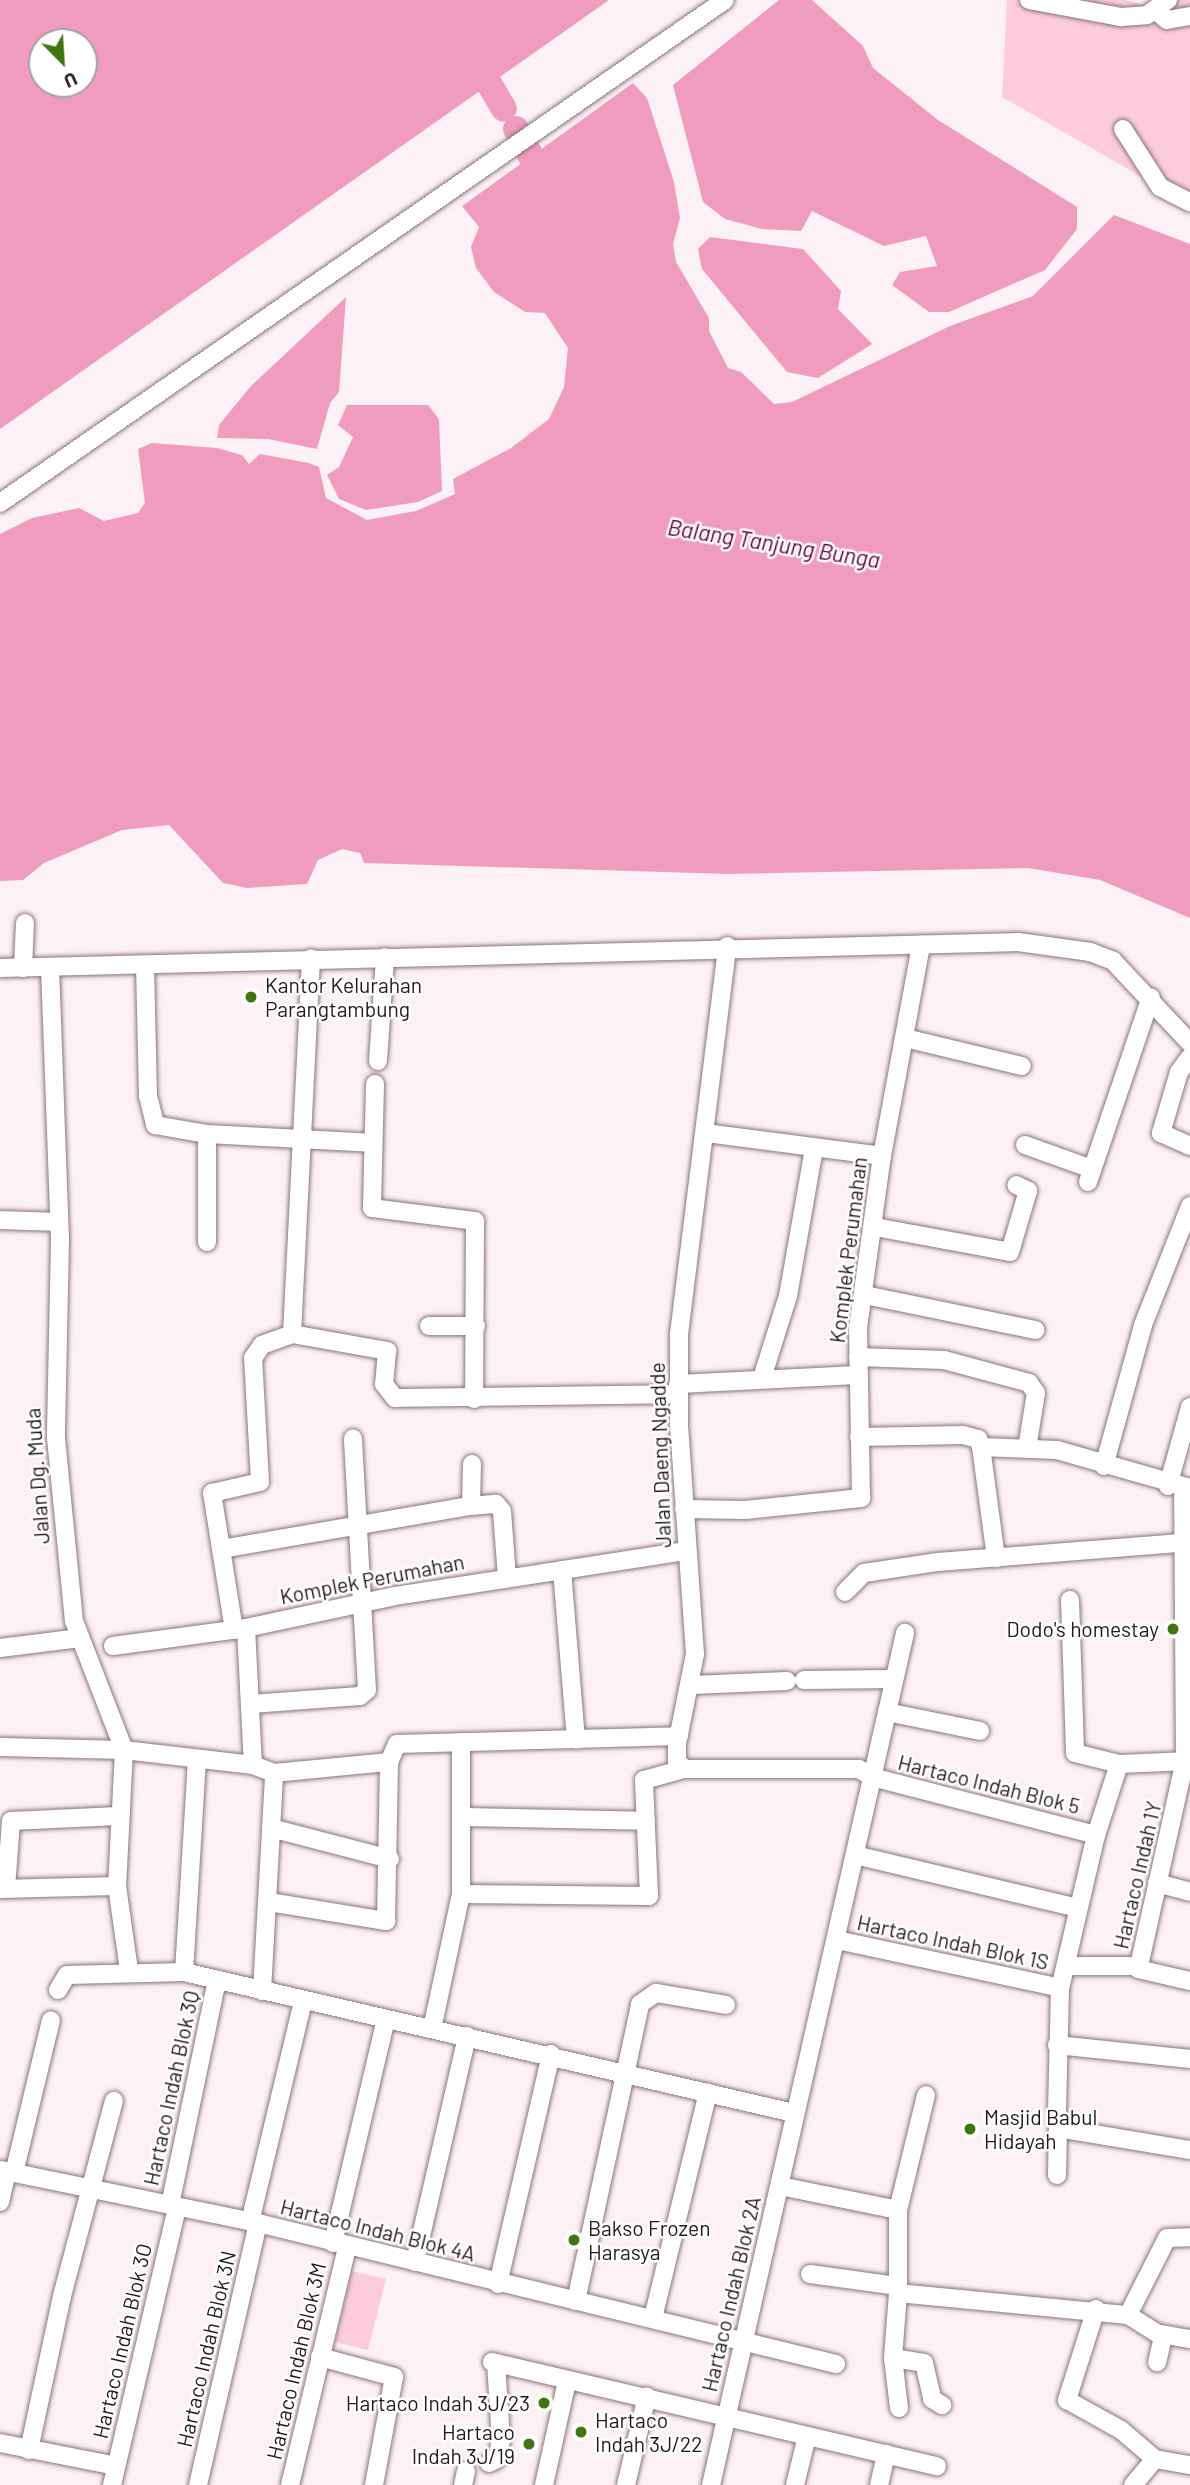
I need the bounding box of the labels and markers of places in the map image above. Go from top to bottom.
place label: Kantor Kelurahan Parangtambung [265,972,422,1022]
marker: Kantor Kelurahan Parangtambung [243,989,259,1005]
place label: Dodo's homestay [1007,1616,1159,1642]
marker: Dodo's homestay [1165,1621,1181,1637]
place label: Masjid Babul Hidayah [984,2104,1097,2154]
marker: Masjid Babul Hidayah [962,2121,978,2137]
place label: Bakso Frozen Harasya [588,2215,710,2265]
marker: Bakso Frozen Harasya [566,2232,582,2248]
place label: Hartaco Indah 3J/23 [346,2390,530,2416]
marker: Hartaco Indah 3J/23 [536,2395,552,2411]
place label: Hartaco Indah 3J/22 [595,2407,703,2457]
place label: Hartaco Indah 3J/19 [412,2419,515,2469]
marker: Hartaco Indah 3J/22 [573,2424,589,2440]
marker: Hartaco Indah 3J/19 [521,2436,537,2452]

